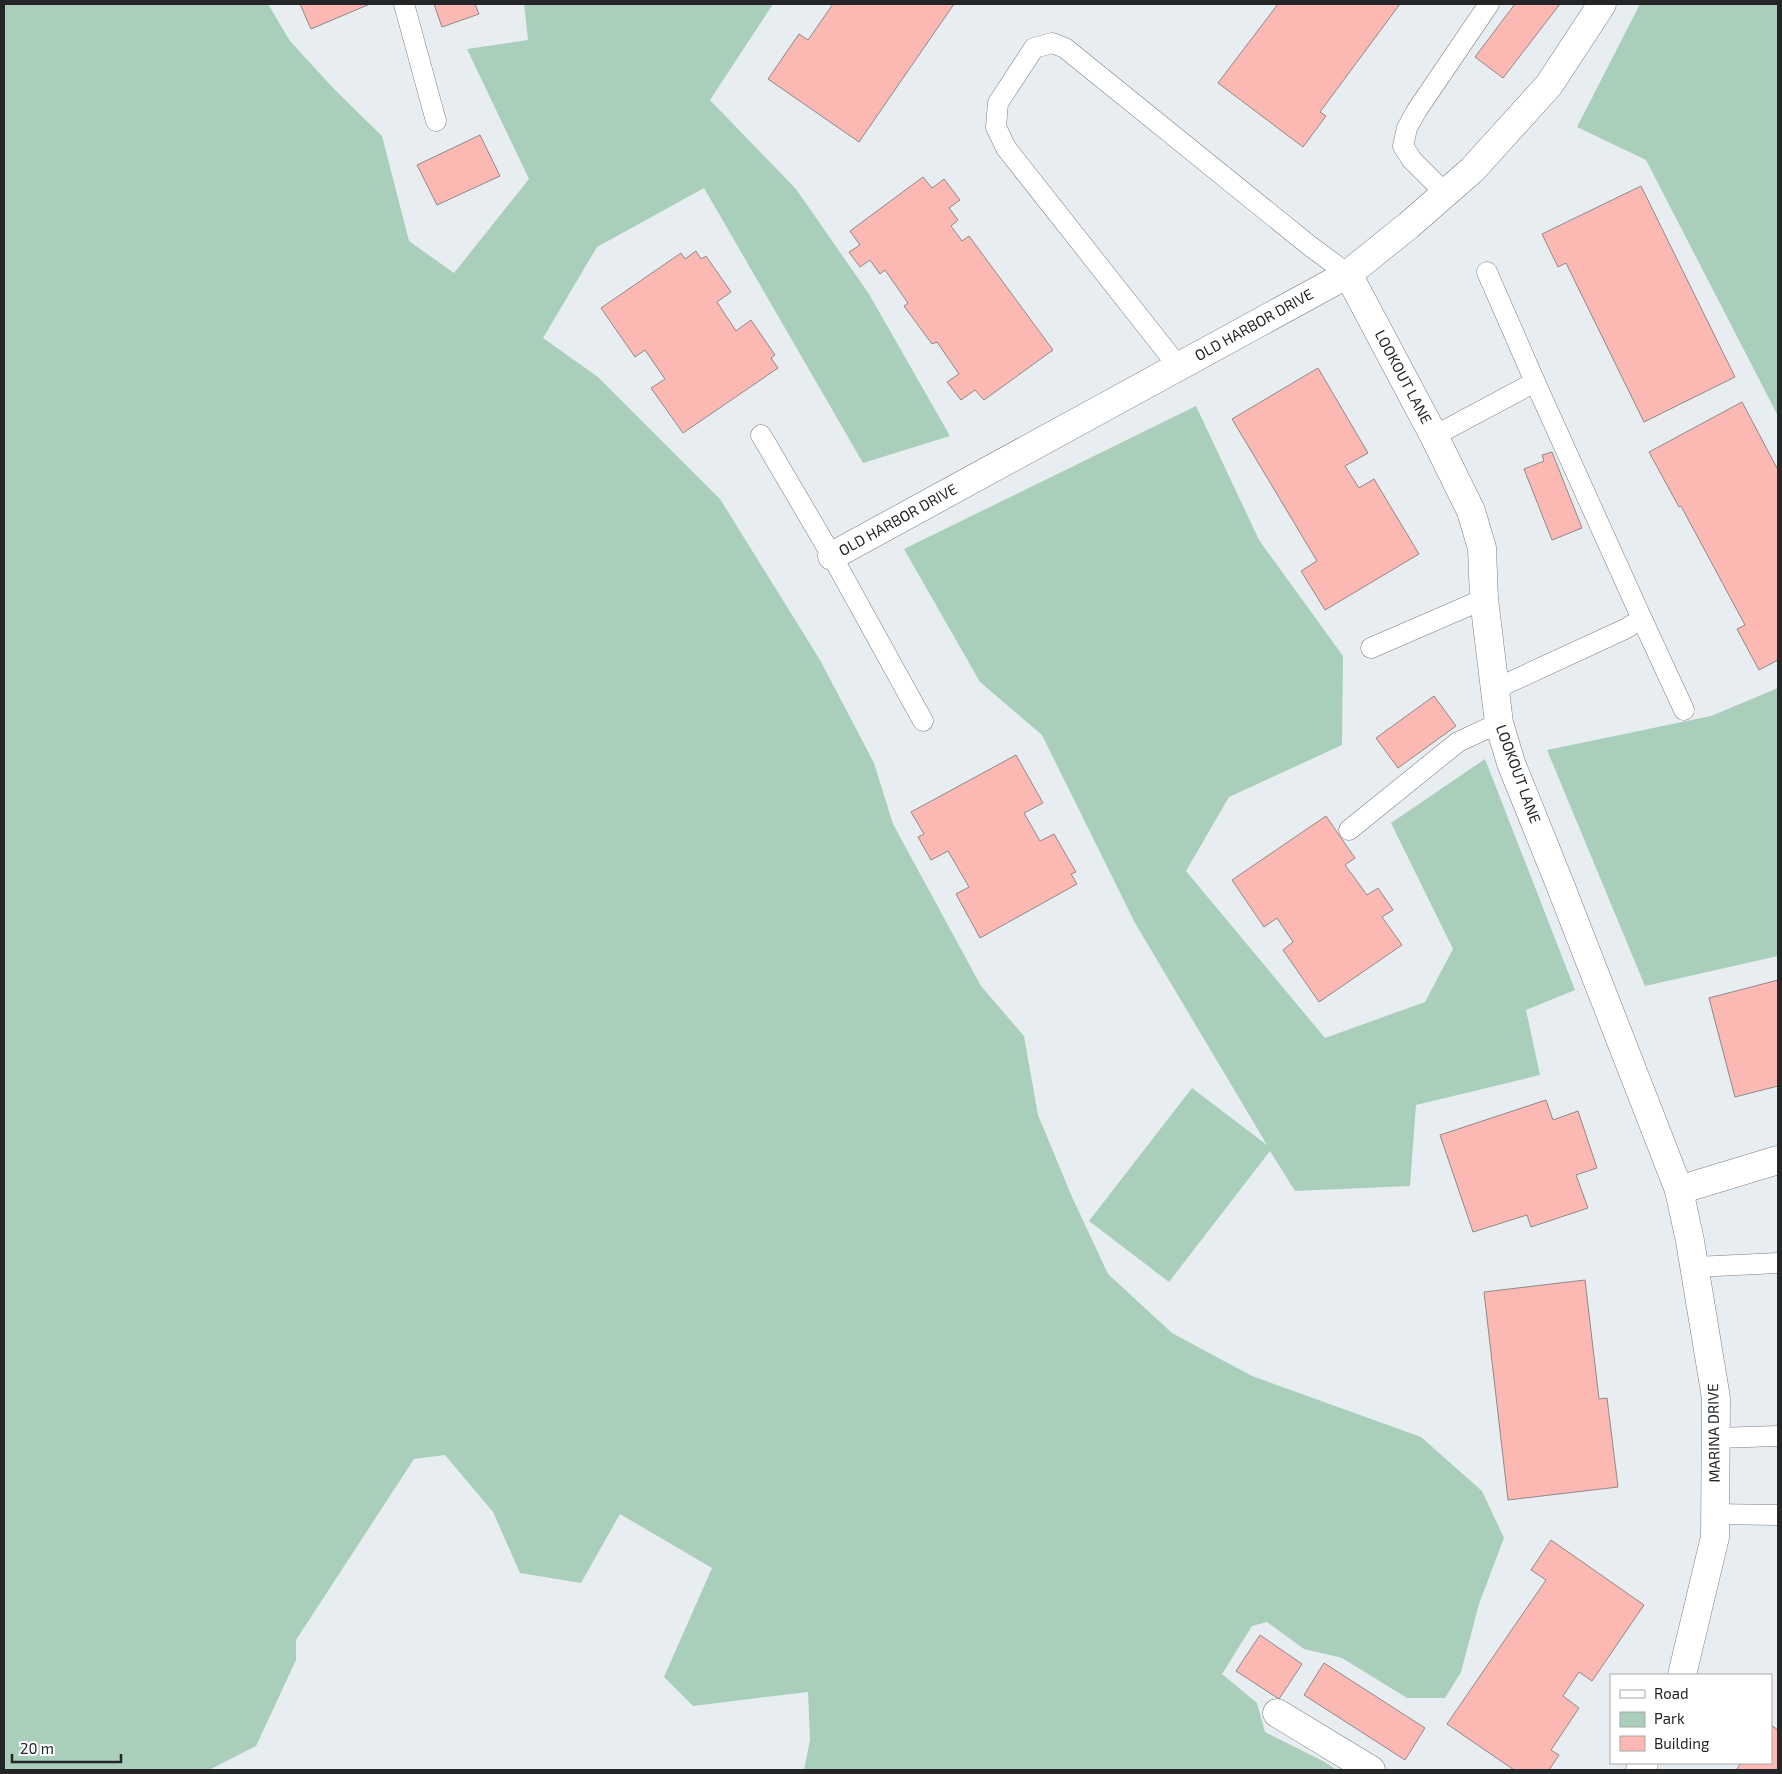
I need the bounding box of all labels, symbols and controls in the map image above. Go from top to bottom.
street label: OLD HARBOR DRIVE [1191,284,1316,364]
street label: LOOKOUT LANE [1372,326,1436,427]
street label: OLD HARBOR DRIVE [835,479,960,559]
street label: LOOKOUT LANE [1493,722,1545,825]
street label: MARINA DRIVE [1703,1383,1723,1483]
legend [1610,1674,1772,1764]
text: Road [1654,1684,1689,1702]
text: Park [1654,1709,1685,1727]
scale bar [12,1732,121,1764]
text: Building [1654,1734,1710,1752]
text: 20 m [20,1739,54,1757]

